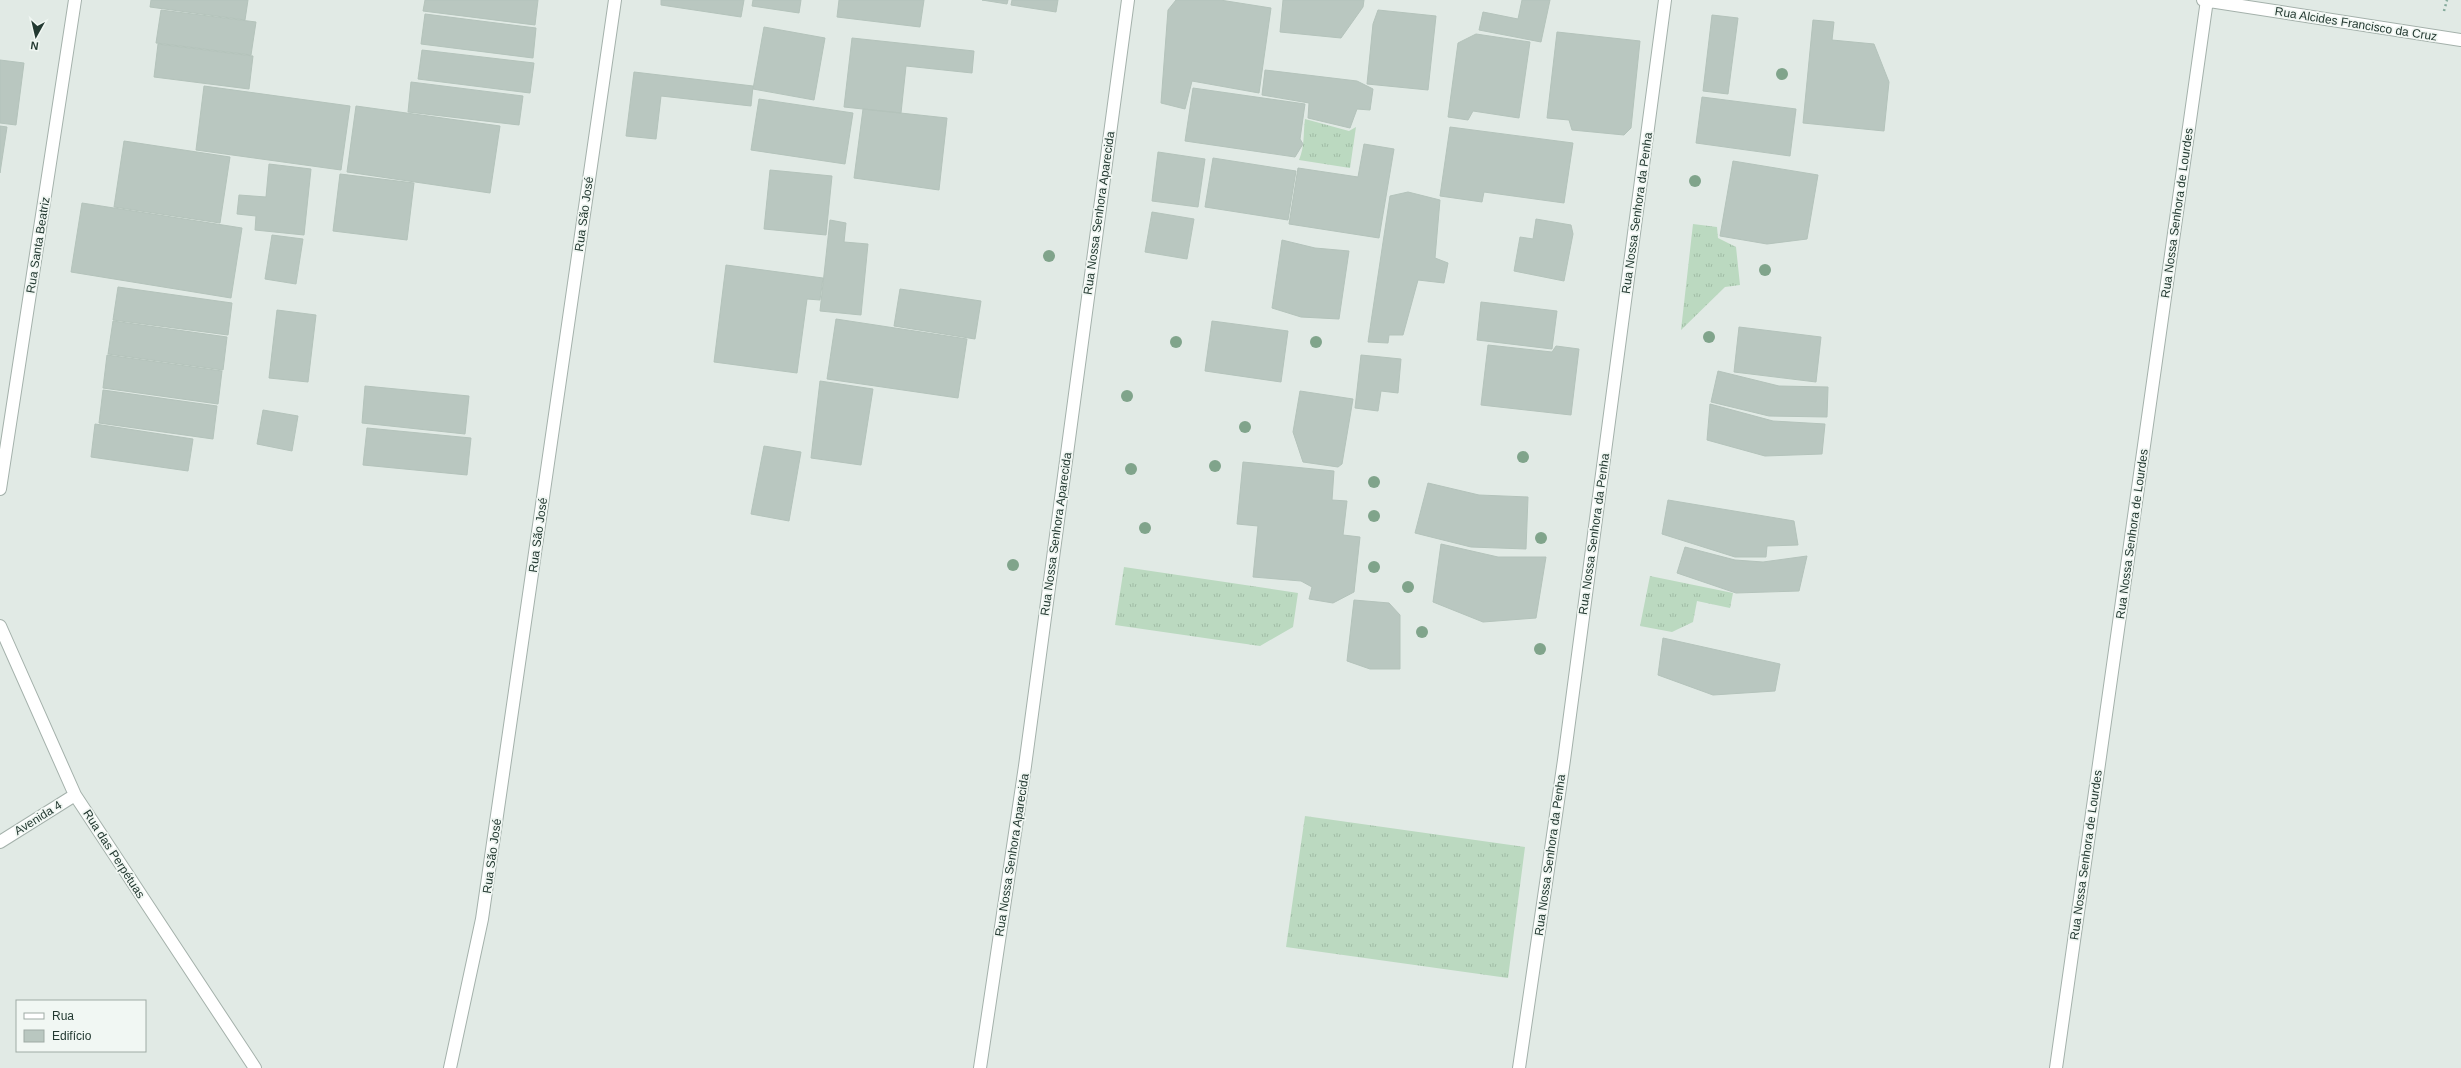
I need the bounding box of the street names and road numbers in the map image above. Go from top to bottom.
street label: Rua Alcides Francisco da Cruz [2274,4,2438,44]
street label: Rua Nossa Senhora de Lourdes [2158,127,2196,299]
street label: Rua Nossa Senhora Aparecida [1081,130,1117,296]
street label: Rua Nossa Senhora da Penha [1619,131,1655,295]
street label: Rua São José [572,175,596,252]
street label: Rua Santa Beatriz [23,196,53,294]
street label: Rua Nossa Senhora de Lourdes [2113,448,2151,620]
street label: Rua Nossa Senhora Aparecida [1038,451,1074,617]
street label: Rua Nossa Senhora da Penha [1576,452,1612,616]
street label: Rua São José [526,496,550,573]
street label: Rua Nossa Senhora de Lourdes [2067,769,2105,941]
street label: Rua Nossa Senhora Aparecida [992,772,1032,937]
street label: Rua Nossa Senhora da Penha [1532,773,1568,937]
street label: Avenida 4 [12,798,65,838]
street label: Rua das Perpétuas [80,807,148,901]
street label: Rua São José [480,817,504,894]

